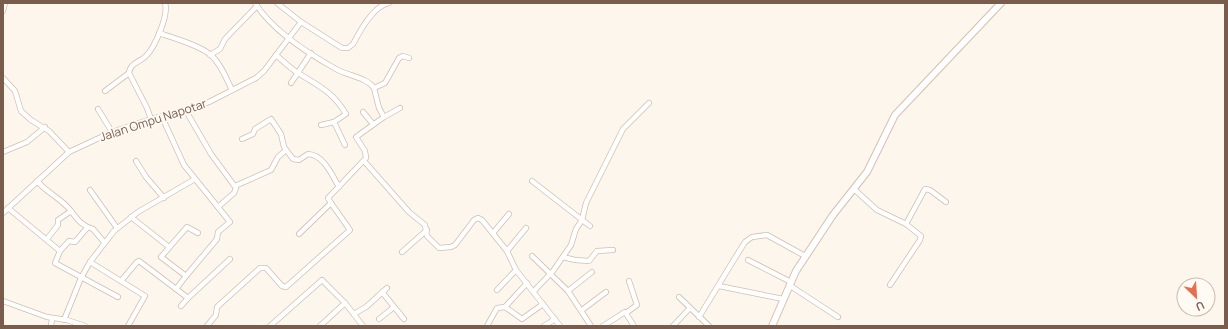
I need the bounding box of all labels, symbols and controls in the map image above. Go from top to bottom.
street label: Jalan Ompu Napotar [97,94,209,145]
north arrow [1176,277,1216,317]
text: U [1194,298,1207,315]

